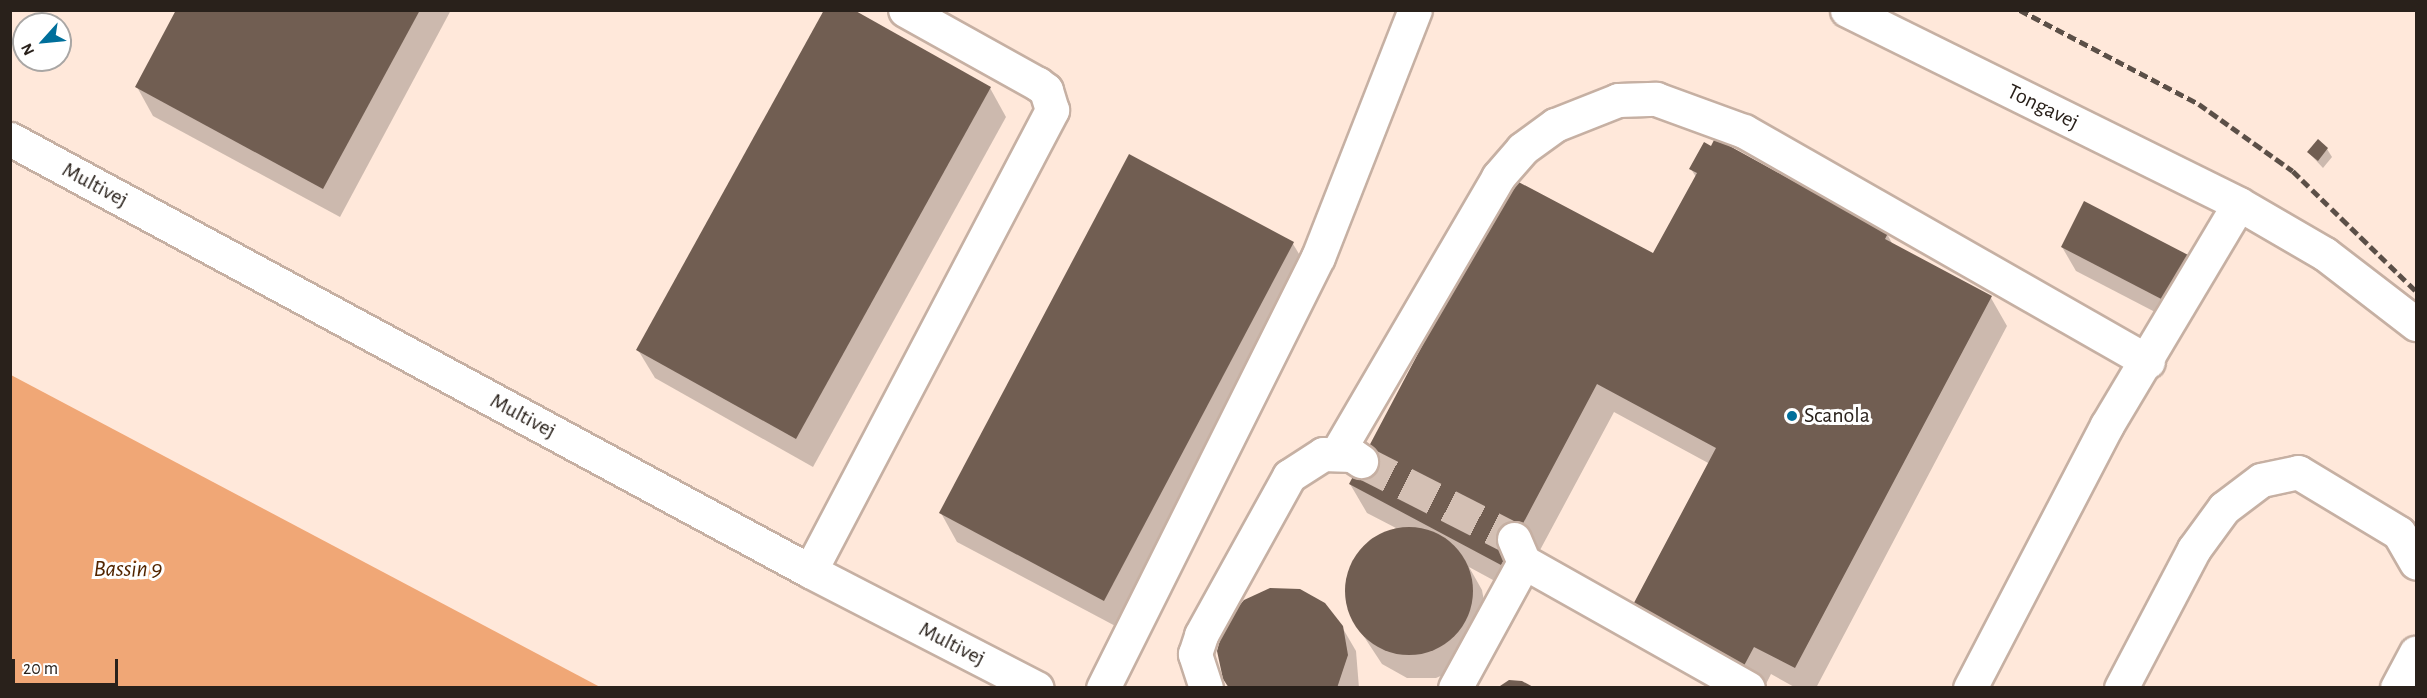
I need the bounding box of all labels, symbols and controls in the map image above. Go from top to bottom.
north arrow [12,12,72,72]
text: N [18,41,37,58]
street label: Tongavej [2003,78,2083,136]
street label: Multivej [58,157,132,213]
street label: Multivej [486,388,560,444]
place label: Scanola [1804,403,1870,429]
marker: Scanola [1785,409,1799,423]
water label: Bassin 9 [94,556,162,584]
street label: Multivej [914,616,990,672]
scale bar [15,647,122,685]
text: 20 m [23,660,58,678]

